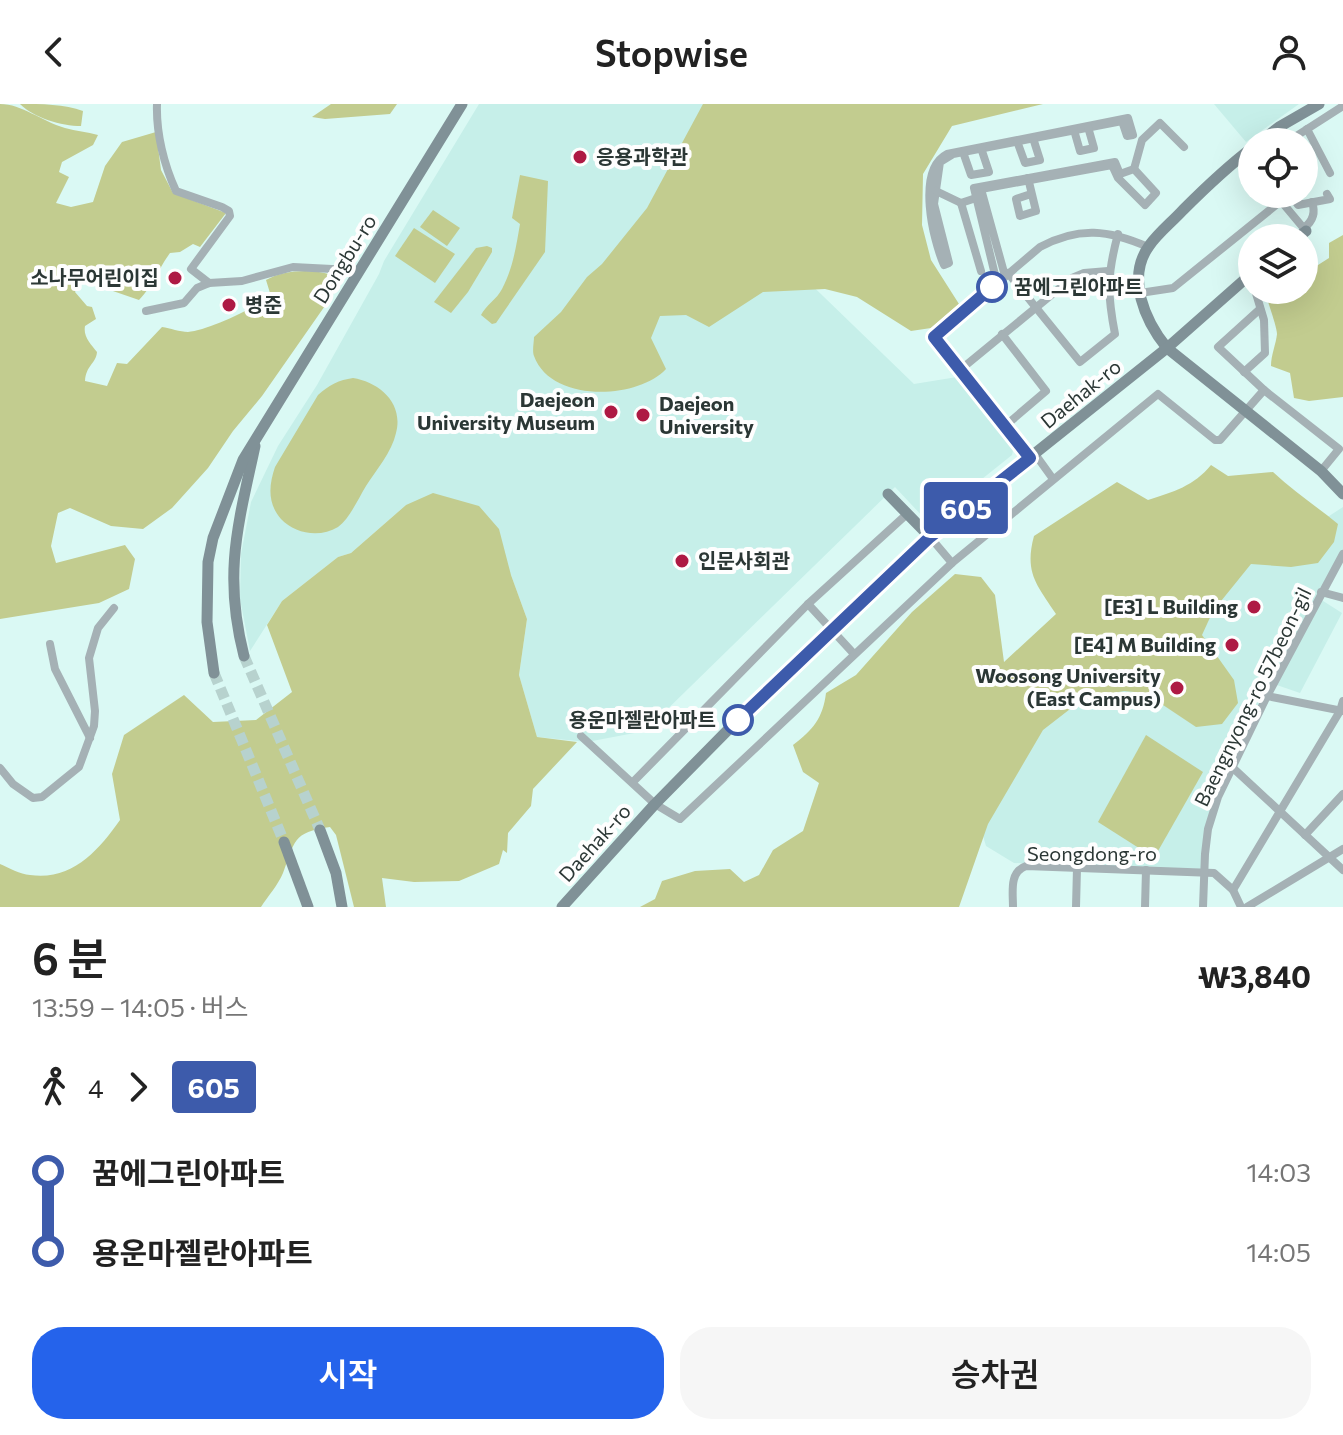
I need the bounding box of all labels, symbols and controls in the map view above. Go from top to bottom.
icon: back [32,30,76,74]
text: Stopwise [595,30,748,74]
icon: person [1267,30,1311,74]
map controls [1238,128,1318,304]
button: locate [1238,128,1318,208]
place label: 응용과학관 [596,144,689,168]
marker: 응용과학관 [571,148,589,166]
street label: Dongbu-ro [307,210,381,307]
button: layers [1238,224,1318,304]
place label: 소나무어린이집 [30,265,159,289]
marker: 소나무어린이집 [166,269,184,287]
marker: 꿈에그린아파트 [977,272,1007,302]
place label: 꿈에그린아파트 [1014,274,1143,298]
place label: 병준 [245,292,282,316]
marker: 병준 [220,296,238,314]
street label: Daehak-ro [1035,354,1125,433]
place label: Daejeon University Museum [417,387,595,434]
place label: Daejeon University [659,391,754,438]
marker: Daejeon University Museum [602,403,620,421]
marker: Daejeon University [634,406,652,424]
line badge: 605 [920,482,1012,534]
text: 605 [940,491,992,525]
place label: 인문사회관 [698,548,791,572]
marker: 인문사회관 [673,552,691,570]
street label: Baengnyong-ro 57beon-gil [1189,583,1316,810]
place label: [E3] L Building [1104,594,1238,618]
marker: [E3] L Building [1245,598,1263,616]
place label: [E4] M Building [1074,632,1216,656]
marker: [E4] M Building [1223,636,1241,654]
place label: Woosong University (East Campus) [975,663,1161,710]
marker: Woosong University (East Campus) [1168,679,1186,697]
marker: 용운마젤란아파트 [723,705,753,735]
place label: 용운마젤란아파트 [569,707,716,731]
street label: Daehak-ro [553,799,635,886]
street label: Seongdong-ro [1027,841,1157,865]
text: 6 분 [32,930,108,984]
text: ₩3,840 [1198,957,1311,994]
text: 13:59 – 14:05 · 버스 [32,991,249,1022]
icon: walk [32,1065,76,1109]
icon: forward [116,1065,160,1109]
text: 605 [188,1070,240,1104]
text: 4 [88,1072,104,1103]
text: 꿈에그린아파트 [92,1153,285,1190]
text: 14:03 [1246,1156,1311,1187]
text: 용운마젤란아파트 [92,1233,313,1270]
text: 14:05 [1246,1236,1311,1267]
button: 시작 [32,1327,664,1419]
button: 승차권 [680,1327,1311,1419]

